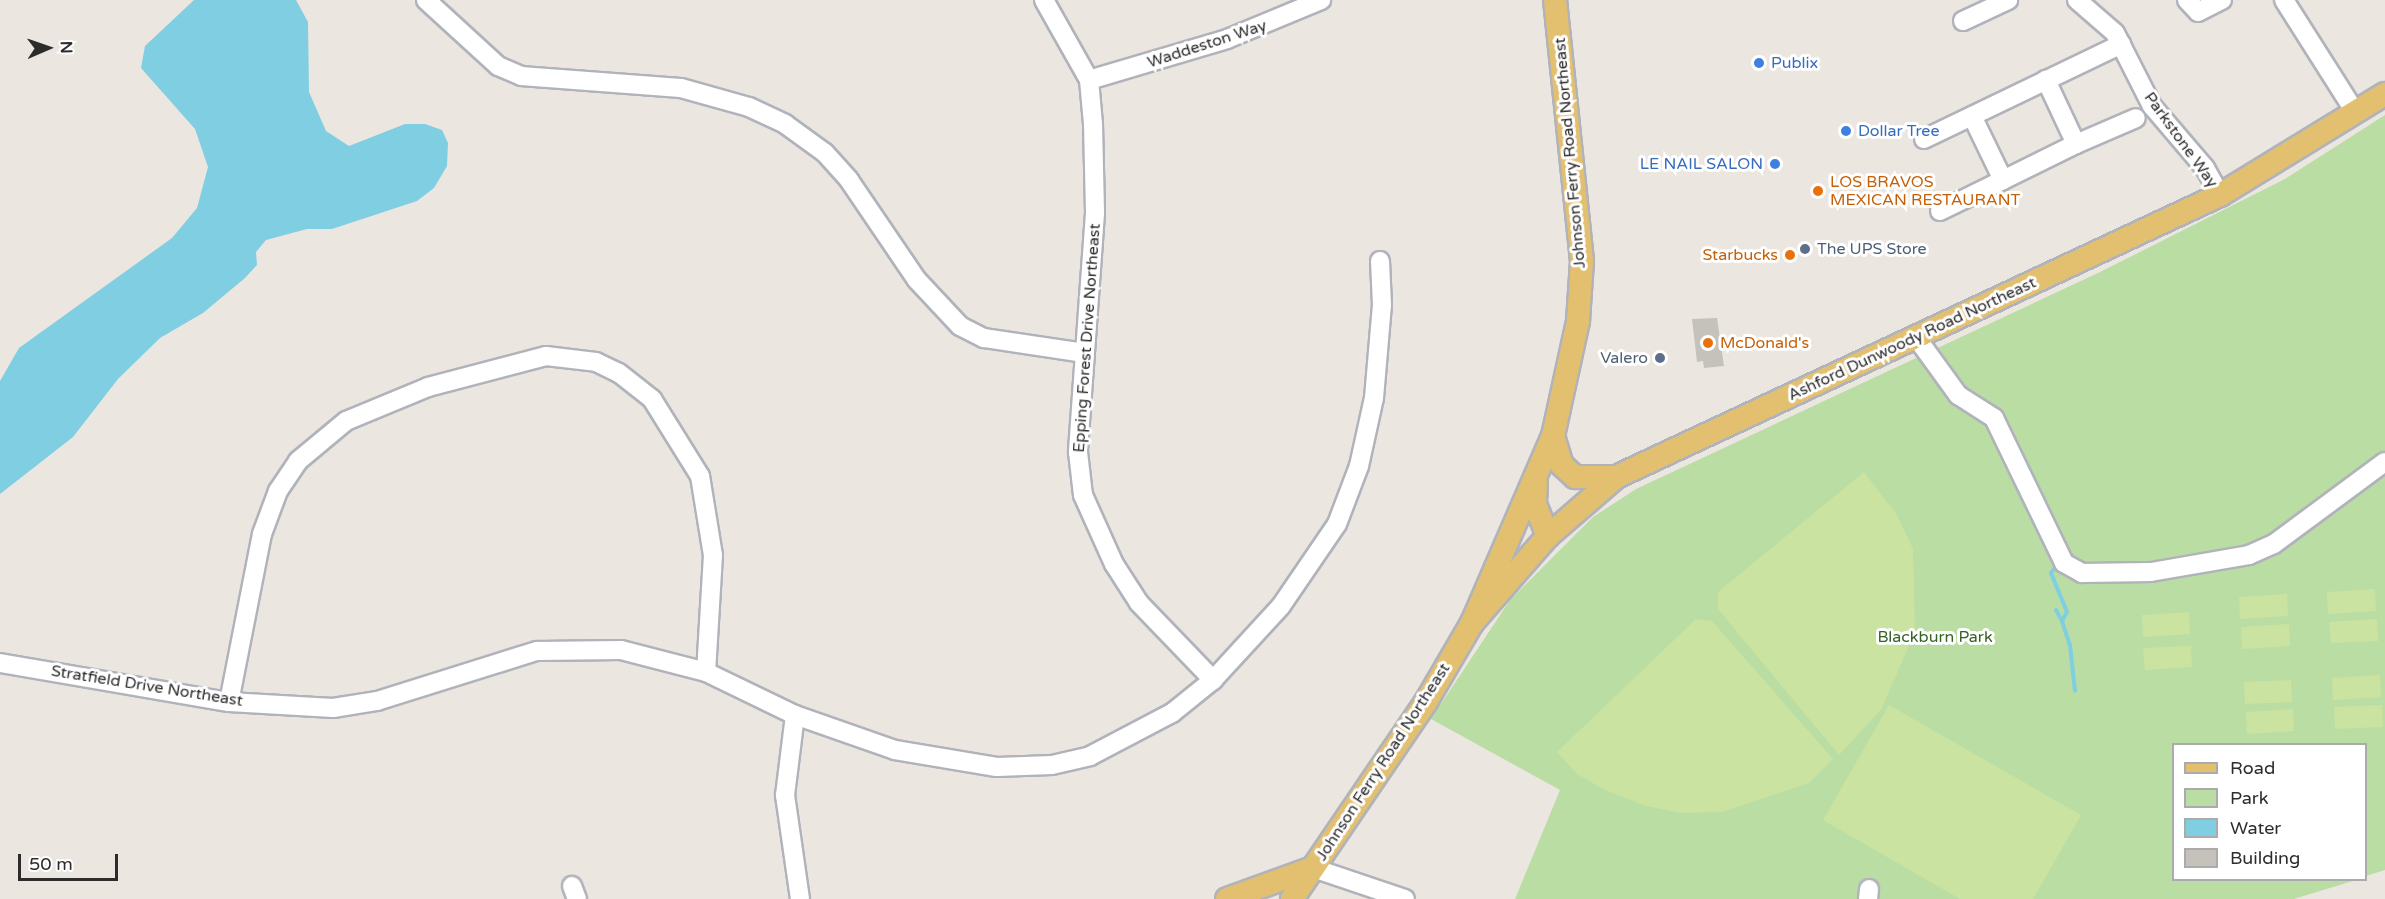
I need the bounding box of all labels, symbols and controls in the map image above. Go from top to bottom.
street label: Waddeston Way [1145,16,1269,72]
north arrow [18,18,78,78]
street label: Johnson Ferry Road Northeast [1550,37,1590,269]
text: N [56,41,76,54]
place label: Publix [1771,53,1818,73]
marker: Publix [1752,56,1766,70]
street label: Parkstone Way [2140,88,2222,192]
place label: Dollar Tree [1858,121,1939,141]
marker: Dollar Tree [1839,124,1853,138]
place label: LE NAIL SALON [1640,154,1763,174]
marker: LE NAIL SALON [1768,157,1782,171]
place label: LOS BRAVOS MEXICAN RESTAURANT [1830,172,2020,210]
marker: LOS BRAVOS MEXICAN RESTAURANT [1811,184,1825,198]
street label: Epping Forest Drive Northeast [1069,223,1105,453]
place label: The UPS Store [1817,239,1927,259]
marker: The UPS Store [1798,242,1812,256]
place label: Starbucks [1703,245,1778,265]
marker: Starbucks [1783,248,1797,262]
street label: Ashford Dunwoody Road Northeast [1785,273,2039,405]
place label: McDonald's [1720,333,1809,353]
marker: McDonald's [1701,336,1715,350]
place label: Valero [1600,348,1648,368]
marker: Valero [1653,351,1667,365]
park label: Blackburn Park [1877,627,1993,647]
street label: Johnson Ferry Road Northeast [1312,660,1454,864]
street label: Stratfield Drive Northeast [50,661,244,711]
legend [2172,743,2367,881]
text: Road [2230,757,2275,779]
text: Park [2230,787,2268,809]
text: Water [2230,817,2281,839]
scale bar [21,842,122,880]
text: Building [2230,847,2300,869]
text: 50 m [29,853,73,875]

